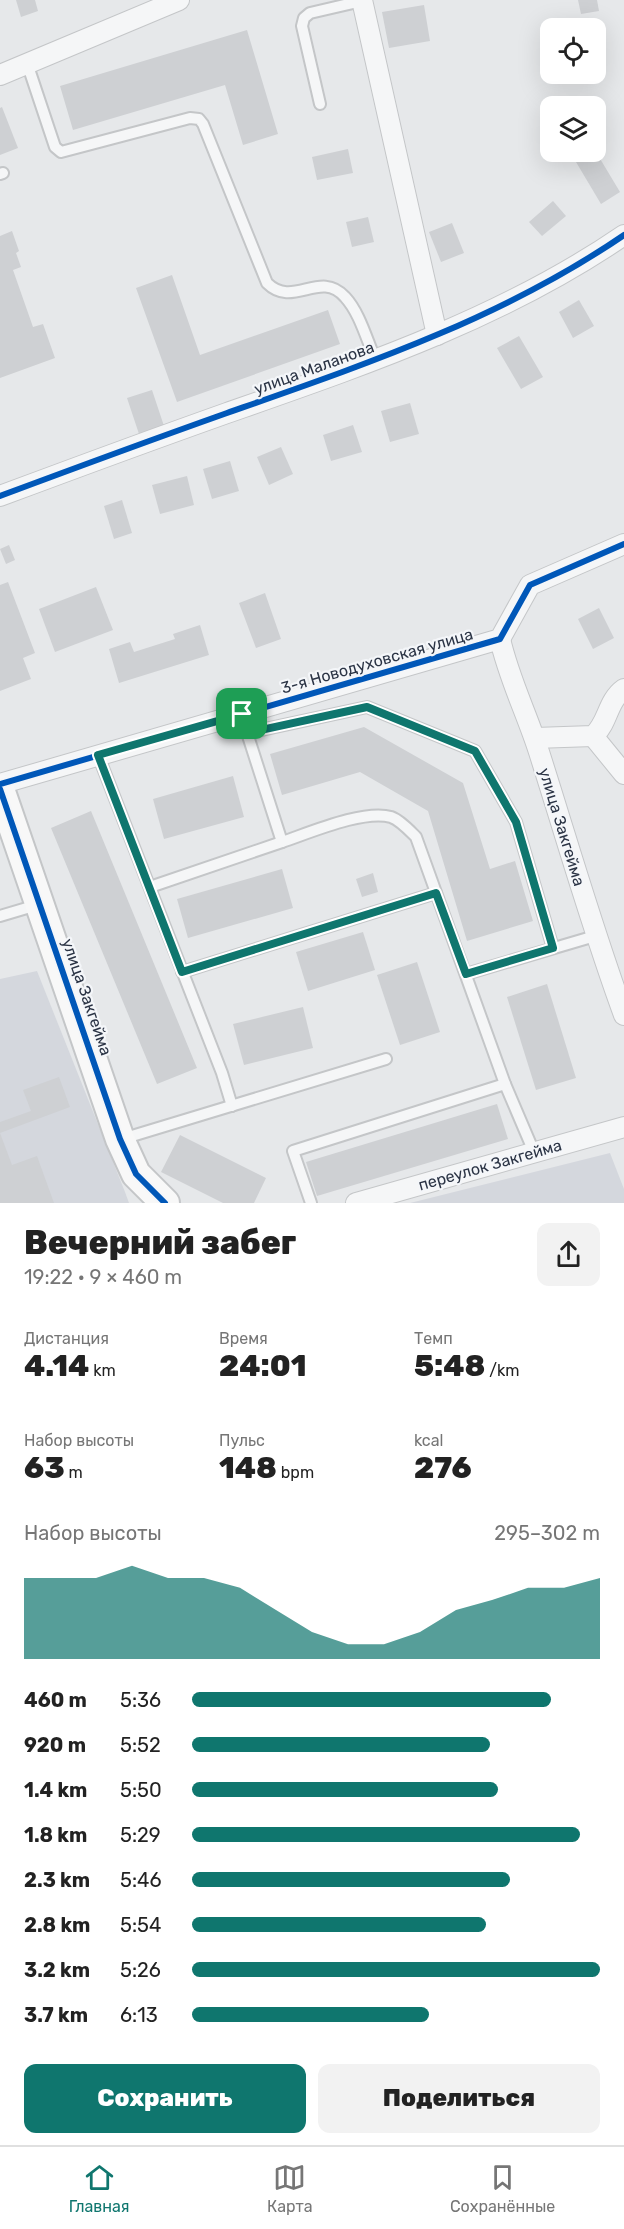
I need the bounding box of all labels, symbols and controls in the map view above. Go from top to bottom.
map controls [540,18,606,162]
button: locate [540,18,606,84]
button: layers [540,96,606,162]
street label: улица Маланова [251,337,377,399]
street label: 3-я Новодуховская улица [279,624,475,698]
pin [216,688,267,739]
icon: arrive [225,697,258,730]
street label: улица Закгейма [535,766,589,888]
street label: улица Закгейма [58,936,116,1058]
street label: переулок Закгейма [416,1135,564,1195]
text: Вечерний забег [24,1223,296,1262]
button: share [537,1223,600,1286]
text: 19:22 · 9 × 460 m [24,1265,182,1289]
text: Дистанция [24,1329,109,1348]
text: Время [219,1329,268,1348]
text: Темп [414,1329,453,1348]
text: 4.14 [24,1348,89,1384]
text: 24:01 [219,1348,307,1384]
text: 5:48 [414,1348,485,1384]
text: km [89,1361,116,1380]
text: /km [485,1361,519,1380]
text: Набор высоты [24,1431,134,1450]
text: Пульс [219,1431,265,1450]
text: kcal [414,1431,443,1450]
text: 63 [24,1450,65,1486]
text: 148 [219,1450,277,1486]
text: 276 [414,1450,472,1486]
text: m [65,1463,83,1482]
text: bpm [277,1463,314,1482]
text: Набор высоты [24,1521,162,1545]
text: 295–302 m [494,1521,600,1545]
text: 460 m [24,1688,87,1712]
text: 5:36 [120,1688,161,1712]
text: 920 m [24,1733,86,1757]
text: 5:52 [120,1733,161,1757]
text: 1.4 km [24,1778,87,1802]
text: 5:50 [120,1778,162,1802]
text: 1.8 km [24,1823,87,1847]
text: 5:29 [120,1823,161,1847]
text: 2.3 km [24,1868,90,1892]
text: 5:46 [120,1868,161,1892]
text: 2.8 km [24,1913,90,1937]
text: 5:54 [120,1913,161,1937]
text: 3.2 km [24,1958,90,1982]
text: 5:26 [120,1958,161,1982]
text: 3.7 km [24,2003,88,2027]
text: 6:13 [120,2003,158,2027]
button: Сохранить [24,2064,306,2133]
button: Поделиться [318,2064,600,2133]
tab: Главная [69,2161,130,2216]
tab: Карта [267,2161,313,2216]
tab: Сохранённые [450,2161,555,2216]

